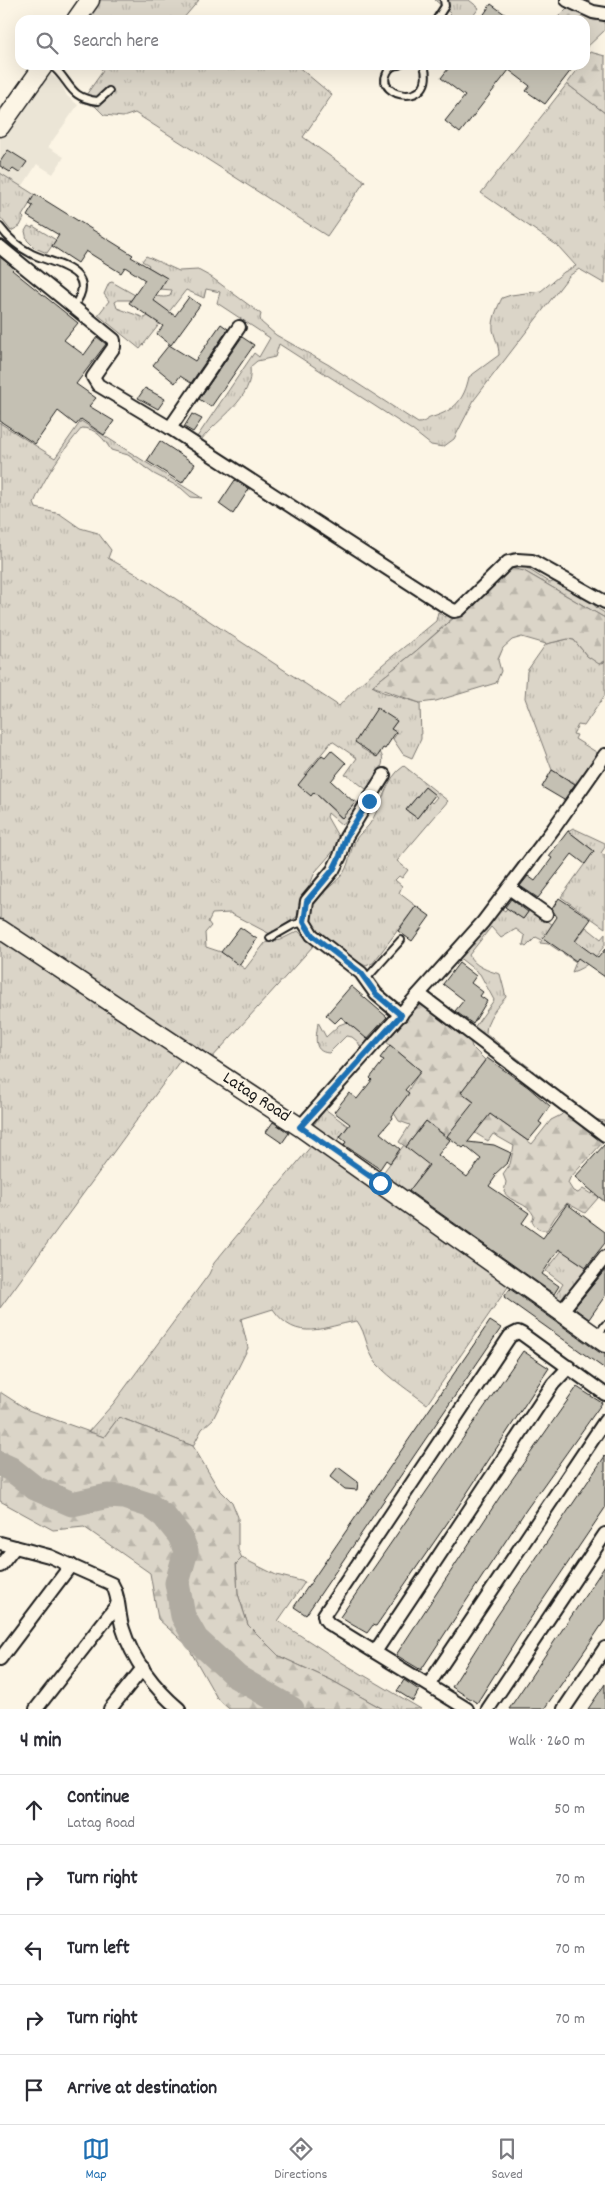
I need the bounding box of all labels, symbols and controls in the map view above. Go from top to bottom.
search box [15,15,590,70]
icon: search [33,29,61,57]
text: Search here [73,29,159,56]
route end [358,790,381,813]
street label: Latag Road [217,1067,295,1129]
route start [369,1172,392,1195]
text: 4 min [20,1727,62,1757]
text: Walk · 260 m [509,1730,585,1753]
text: Continue [67,1785,129,1812]
icon: ahead [20,1796,48,1824]
text: 50 m [554,1798,585,1821]
text: Latag Road [67,1812,135,1835]
icon: right [20,1866,48,1894]
text: Turn right [67,1866,138,1893]
text: 70 m [555,1868,585,1891]
icon: left [20,1936,48,1964]
text: Turn left [67,1936,130,1963]
text: 70 m [555,1938,585,1961]
icon: right [20,2006,48,2034]
text: Turn right [67,2006,138,2033]
text: 70 m [555,2008,585,2031]
icon: arrive [20,2076,48,2104]
text: Arrive at destination [67,2076,217,2103]
tab: Map [82,2135,110,2185]
tab: Directions [274,2135,327,2185]
tab: Saved [492,2135,523,2185]

